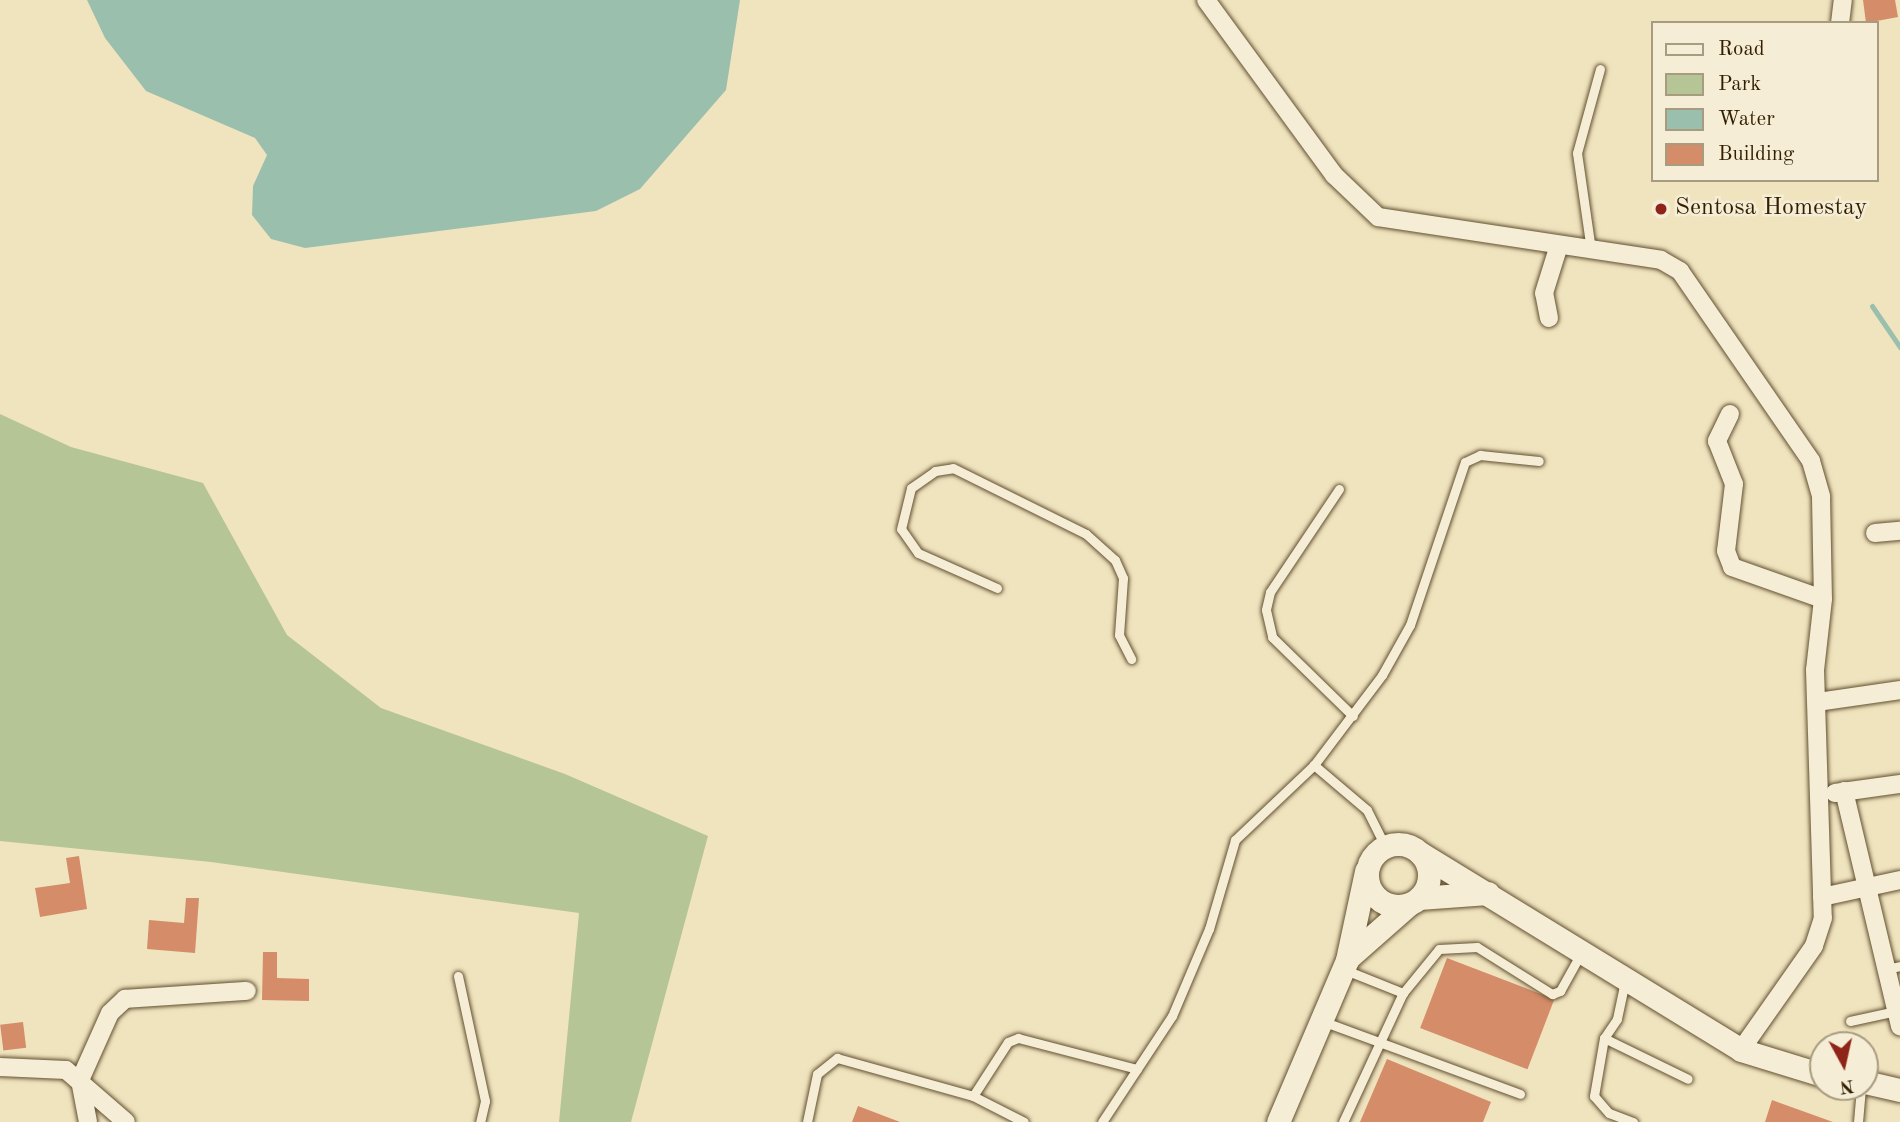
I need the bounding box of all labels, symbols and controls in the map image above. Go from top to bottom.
legend [1652,21,1879,182]
text: Road [1718,39,1765,60]
text: Park [1718,74,1761,95]
text: Water [1718,109,1775,130]
text: Building [1718,144,1794,165]
place label: Sentosa Homestay [1675,195,1867,223]
marker: Sentosa Homestay [1653,201,1669,217]
north arrow [1809,1031,1879,1101]
text: N [1838,1075,1855,1096]

